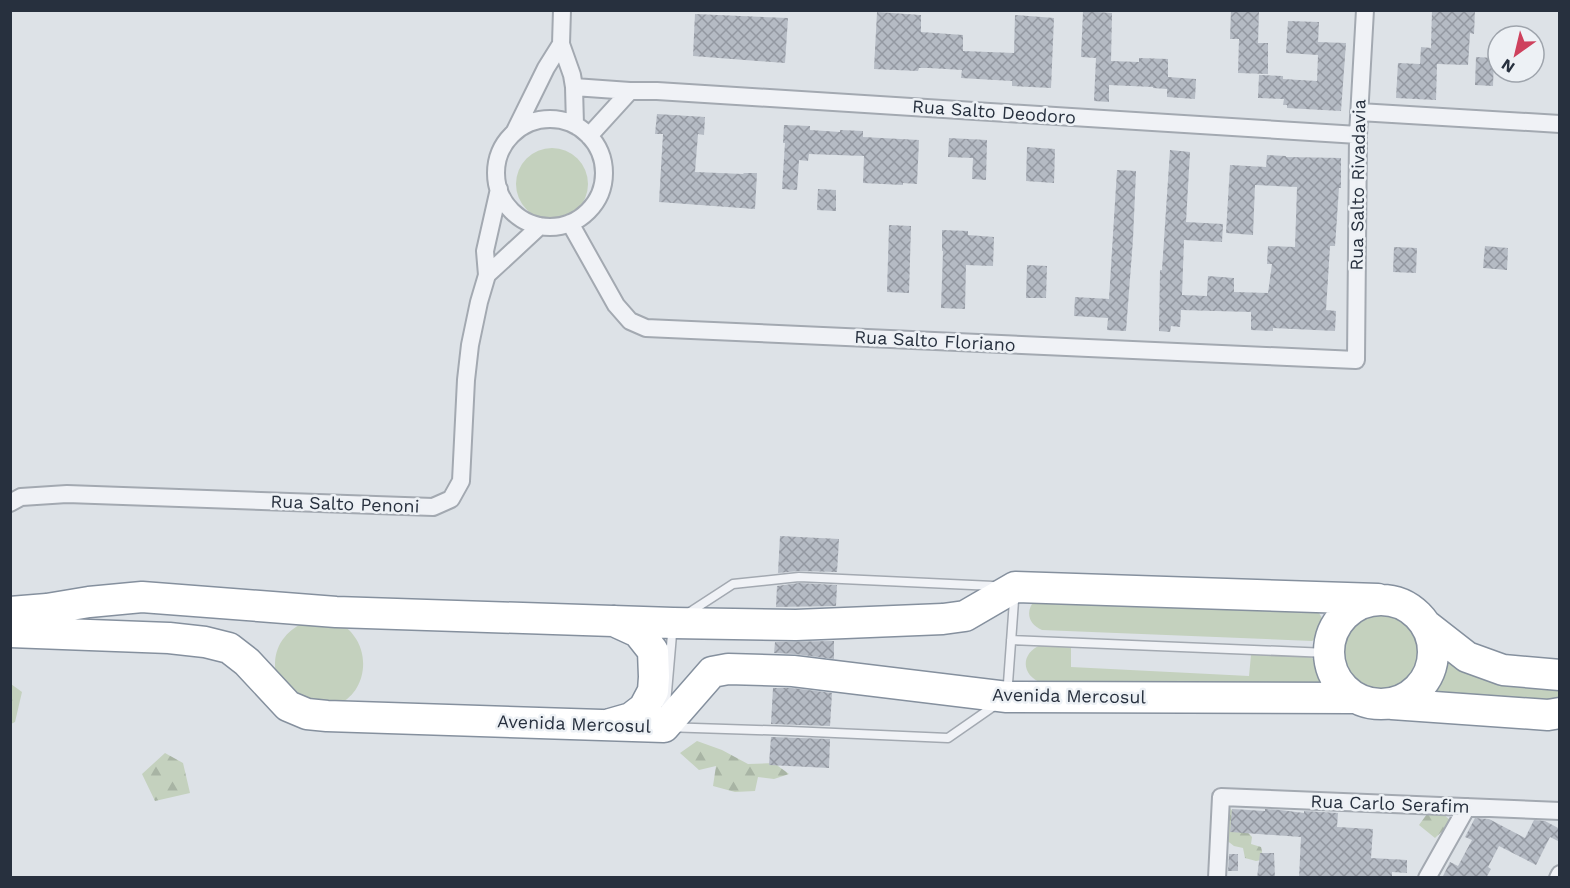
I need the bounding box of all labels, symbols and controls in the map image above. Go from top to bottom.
north arrow [1486,24,1546,84]
text: N [1498,55,1518,77]
street label: Rua Salto Deodoro [911,95,1077,128]
street label: Rua Salto Rivadavia [1346,99,1369,271]
street label: Rua Salto Floriano [854,326,1016,355]
street label: Rua Salto Penoni [270,490,420,517]
street label: Avenida Mercosul [992,684,1147,707]
street label: Avenida Mercosul [497,710,652,737]
street label: Rua Carlo Serafim [1310,790,1470,817]

